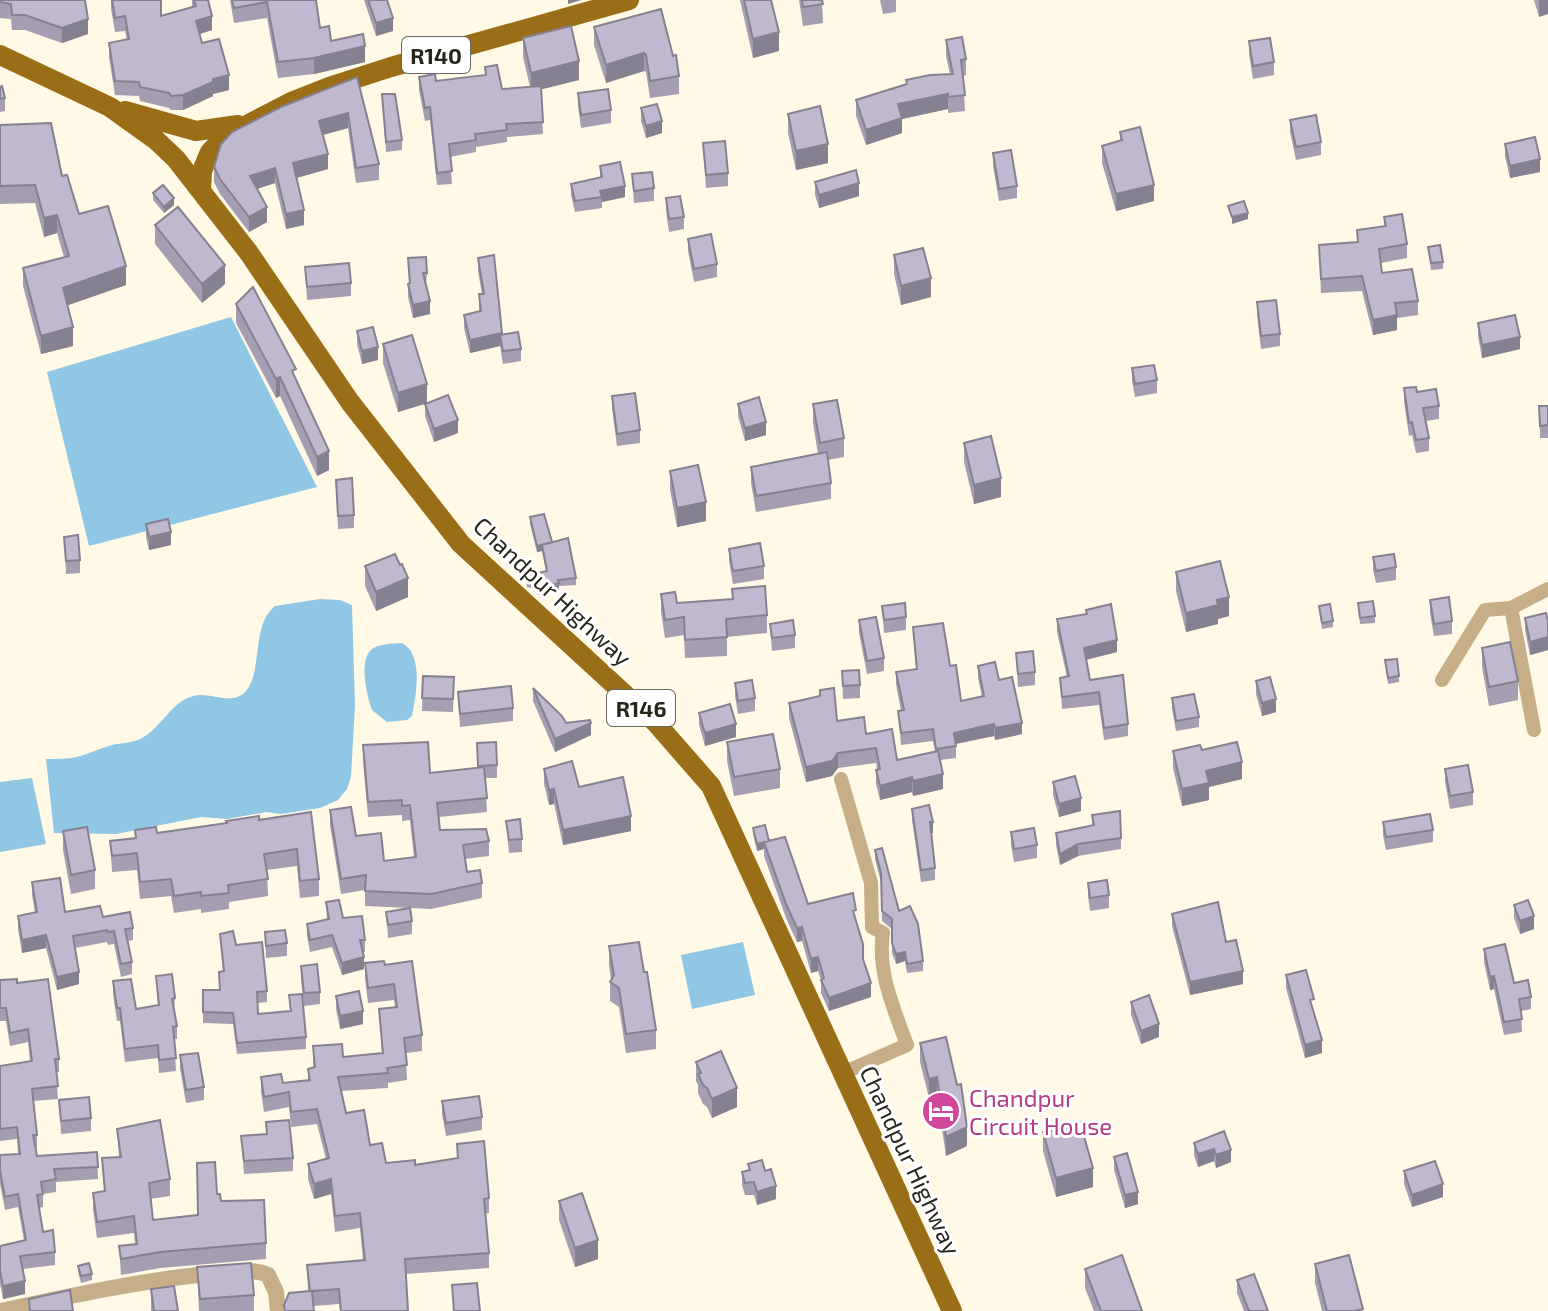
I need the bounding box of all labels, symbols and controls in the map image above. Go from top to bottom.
road number: R140 [402,37,470,73]
street label: Chandpur Highway [468,510,638,672]
road number: R146 [607,690,675,726]
street label: Chandpur Highway [854,1061,968,1260]
place label: Chandpur Circuit House [969,1083,1112,1140]
hotel icon: Chandpur Circuit House [920,1090,962,1132]

